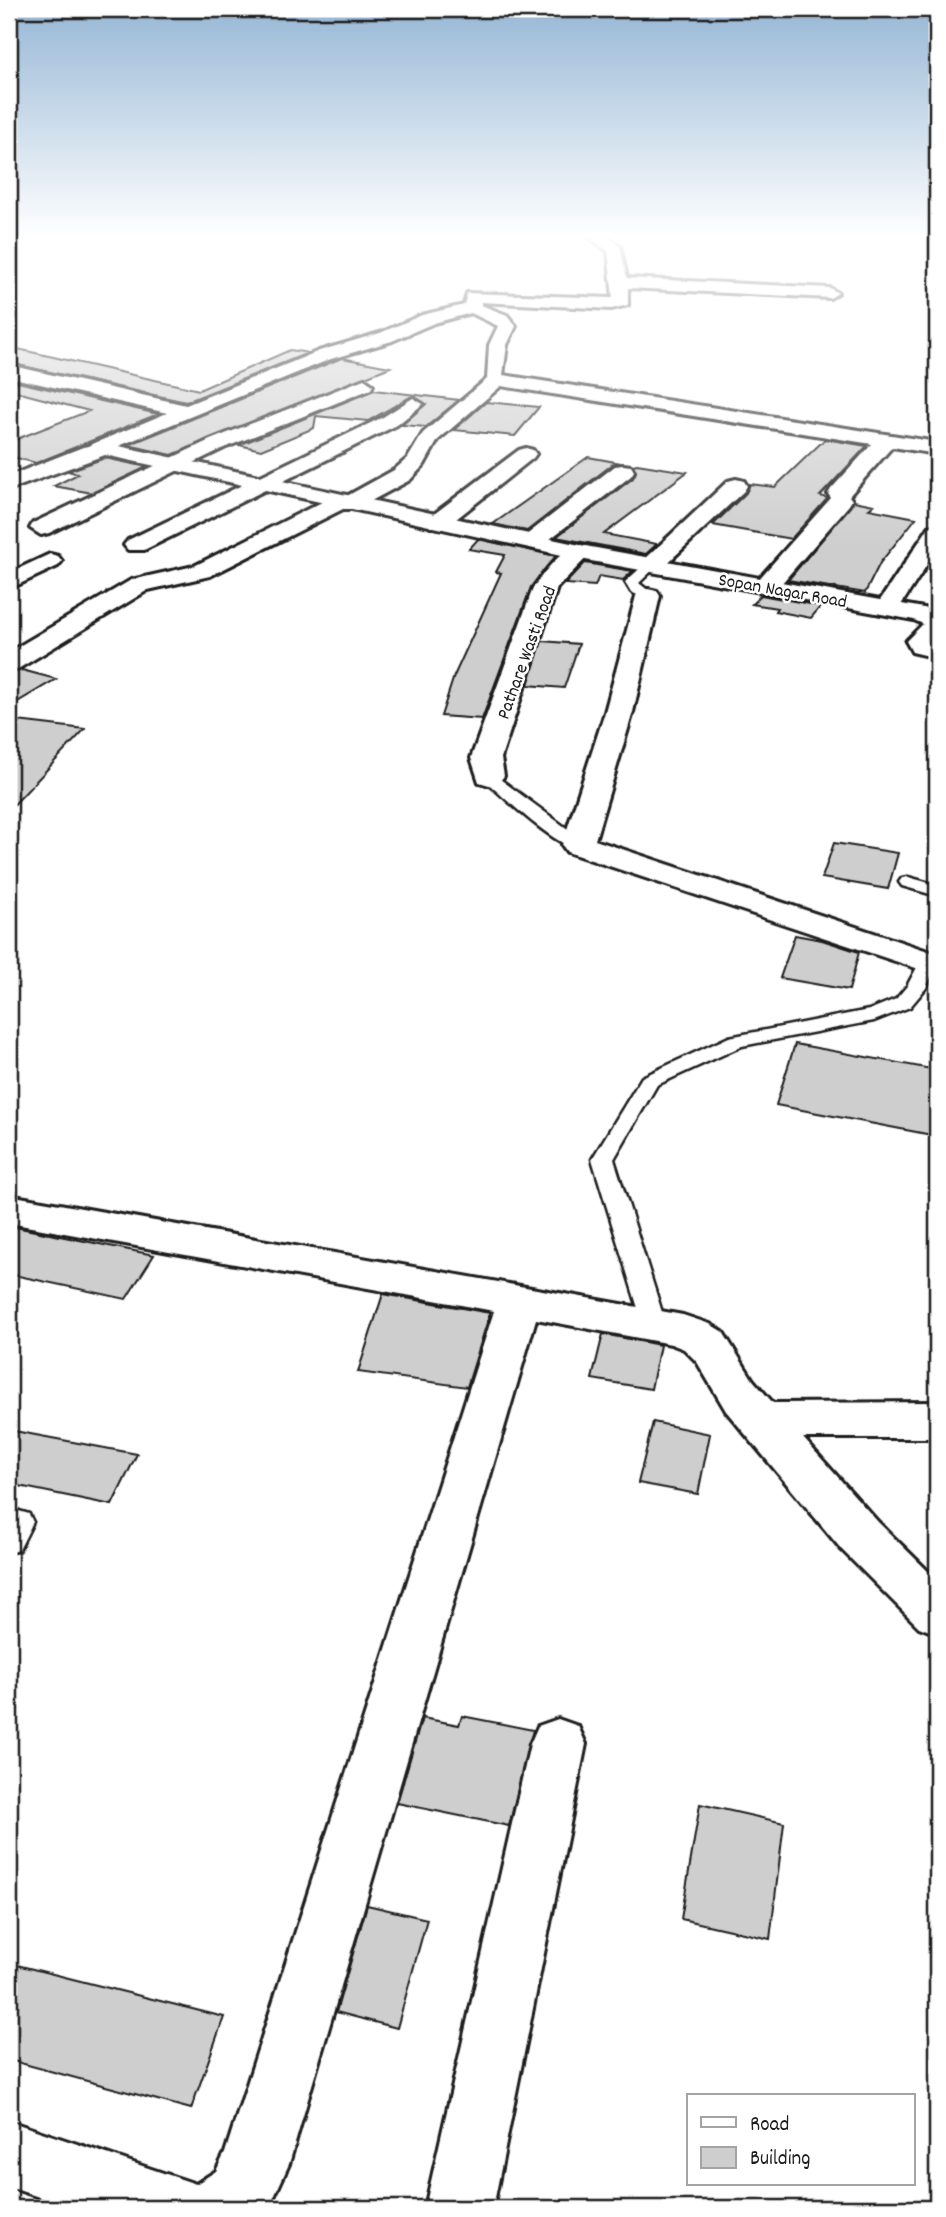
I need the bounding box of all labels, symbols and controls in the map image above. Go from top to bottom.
street label: Sopan Nagar Road [716,568,849,617]
street label: Pathare Wasti Road [492,583,565,724]
legend [687,2094,914,2186]
text: Road [750,2111,789,2141]
text: Building [750,2145,810,2175]

